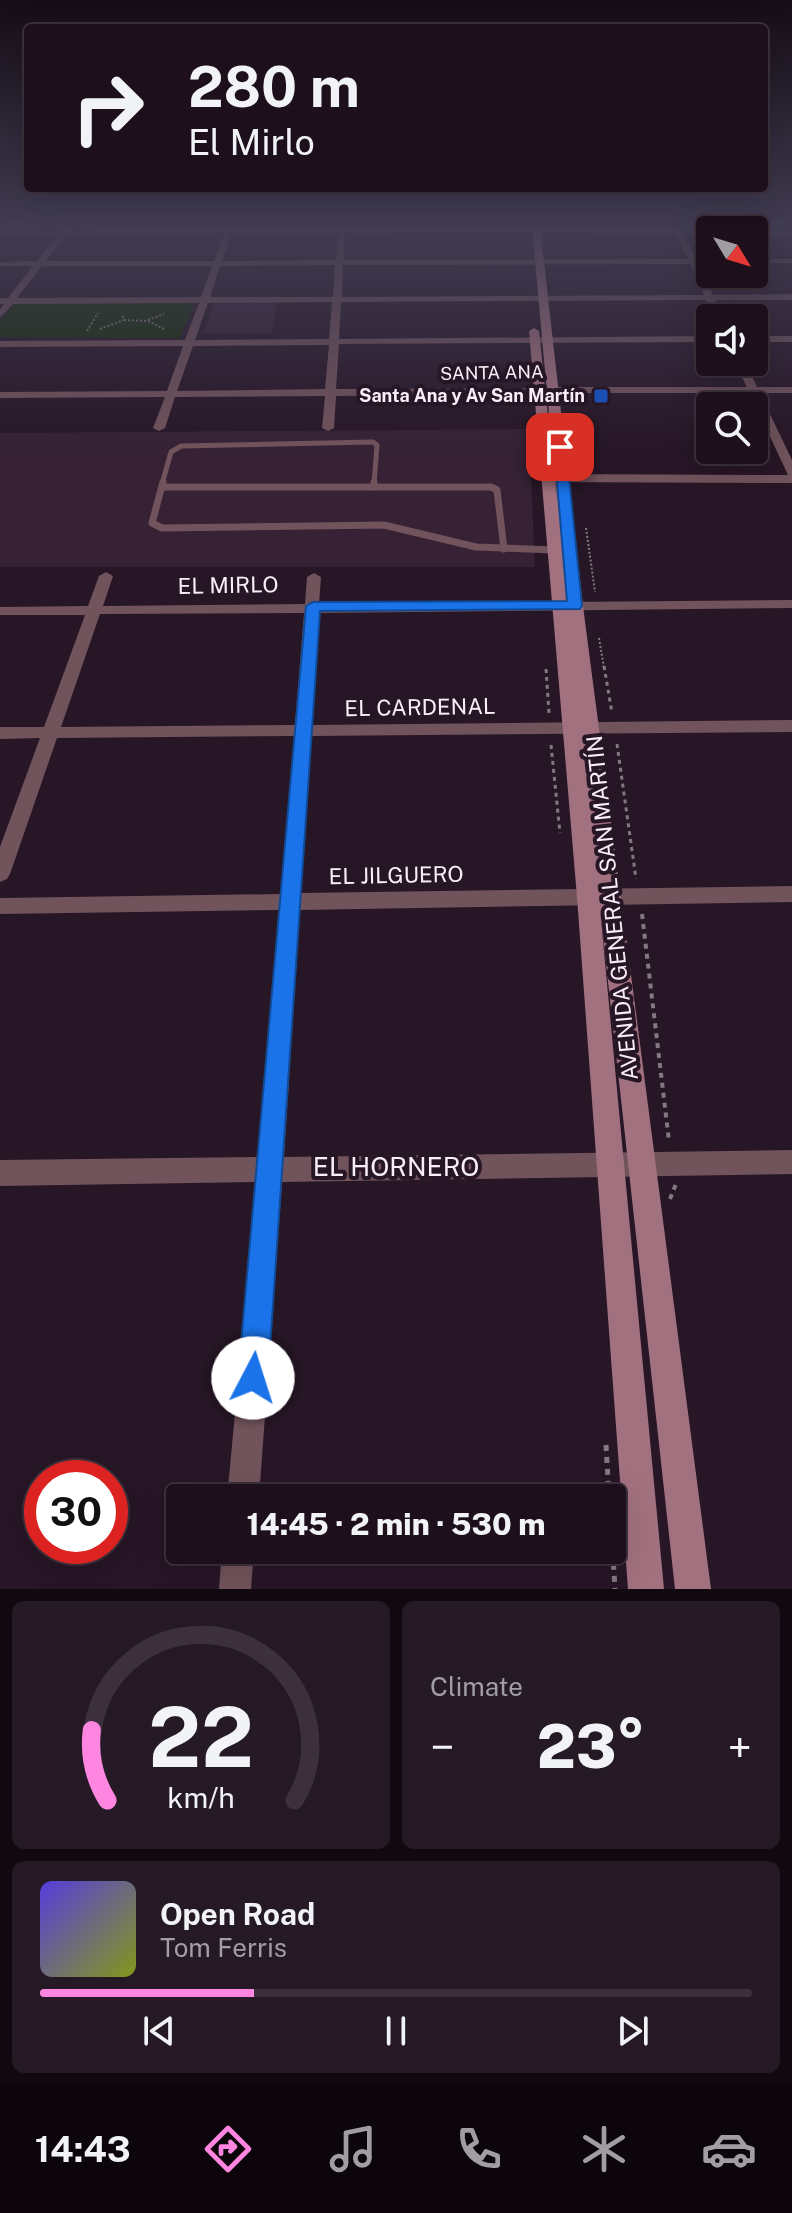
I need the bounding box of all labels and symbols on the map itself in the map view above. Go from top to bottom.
north arrow [696,216,768,288]
street label: SANTA ANA [440,361,544,384]
place label: Santa Ana y Av San Martín [359,385,585,406]
marker: Santa Ana y Av San Martín [592,387,610,405]
pin [526,413,594,481]
street label: EL MIRLO [177,571,279,599]
street label: EL CARDENAL [344,693,496,721]
street label: AVENIDA GENERAL SAN MARTÍN [581,734,643,1082]
street label: EL JILGUERO [328,861,464,889]
street label: EL HORNERO [313,1151,479,1182]
position arrow [211,1336,295,1420]
speed limit sign: 30 [24,1460,128,1564]

